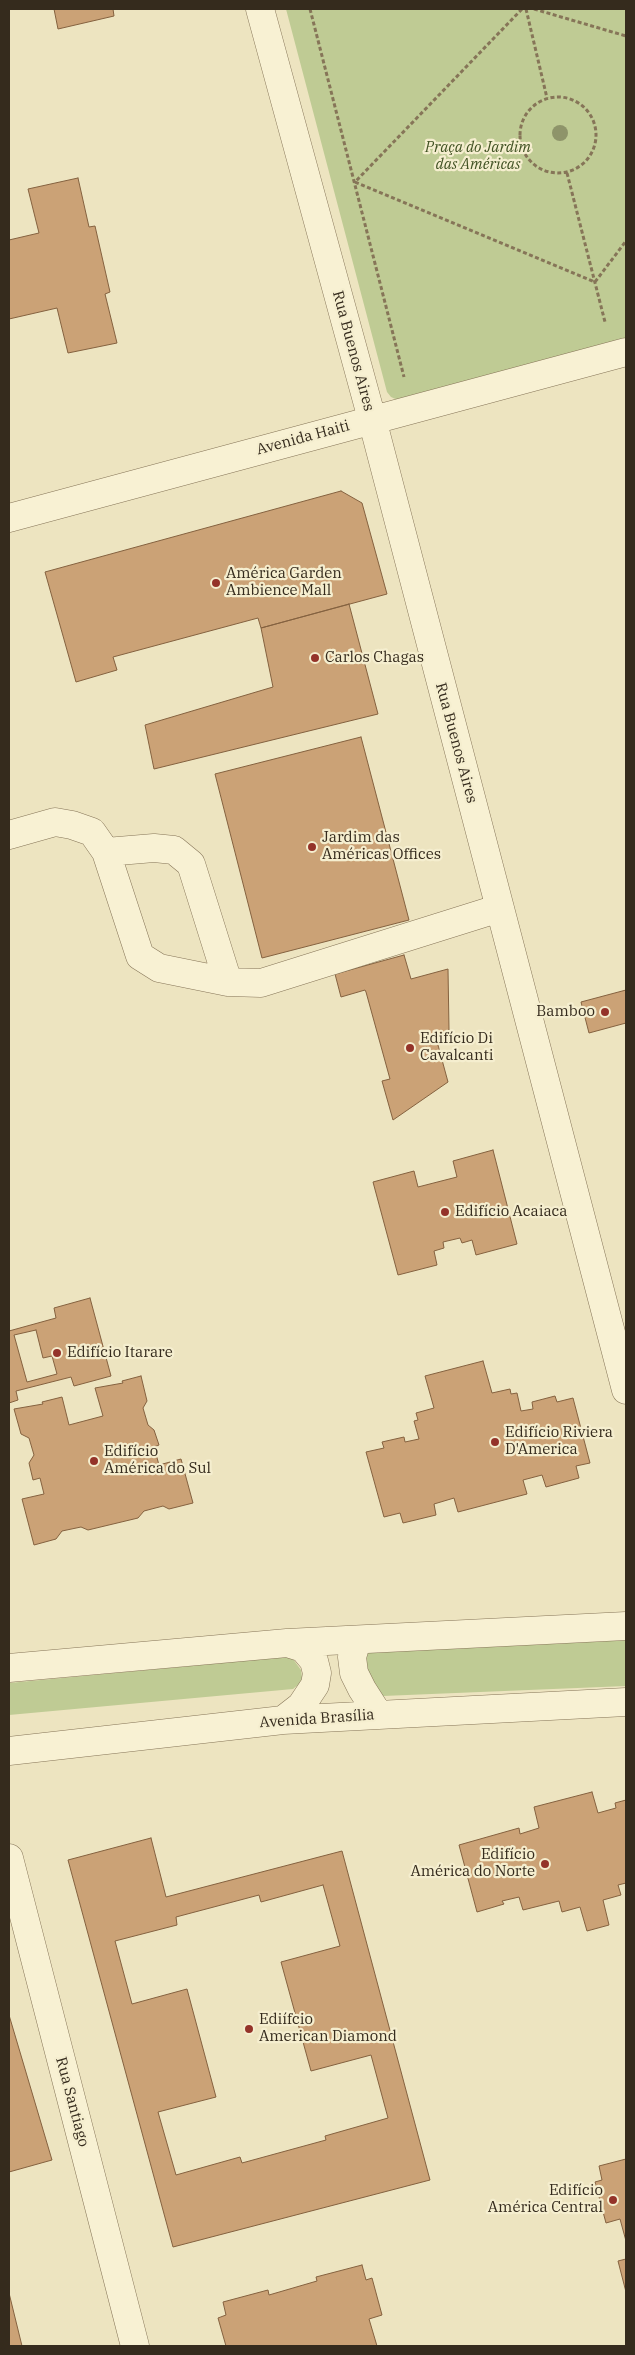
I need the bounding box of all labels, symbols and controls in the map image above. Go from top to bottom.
park label: Praça do Jardim das Américas [425,139,531,174]
street label: Rua Buenos Aires [328,289,378,413]
street label: Avenida Haiti [254,417,352,459]
place label: América Garden Ambience Mall [226,565,342,600]
marker: América Garden Ambience Mall [210,577,222,589]
place label: Carlos Chagas [325,649,424,667]
marker: Carlos Chagas [309,652,321,664]
street label: Rua Buenos Aires [431,681,481,805]
place label: Jardim das Américas Offices [322,829,441,864]
marker: Jardim das Américas Offices [306,841,318,853]
place label: Bamboo [536,1003,595,1021]
marker: Bamboo [599,1006,611,1018]
place label: Edifício Di Cavalcanti [420,1030,494,1065]
marker: Edifício Di Cavalcanti [404,1042,416,1054]
place label: Edifício Acaiaca [455,1203,567,1221]
marker: Edifício Acaiaca [439,1206,451,1218]
place label: Edifício Itarare [67,1344,173,1362]
marker: Edifício Itarare [51,1347,63,1359]
place label: Edifício Riviera D'America [505,1424,613,1459]
marker: Edifício Riviera D'America [489,1436,501,1448]
place label: Edifício América do Sul [104,1443,211,1478]
marker: Edifício América do Sul [88,1455,100,1467]
street label: Avenida Brasília [259,1706,375,1732]
place label: Edifício América do Norte [410,1846,535,1881]
marker: Edifício América do Norte [539,1858,551,1870]
place label: Ediífcio American Diamond [259,2011,397,2046]
marker: Ediífcio American Diamond [243,2023,255,2035]
street label: Rua Santiago [51,2055,93,2149]
place label: Edifício América Central [488,2182,603,2217]
marker: Edifício América Central [607,2194,619,2206]

